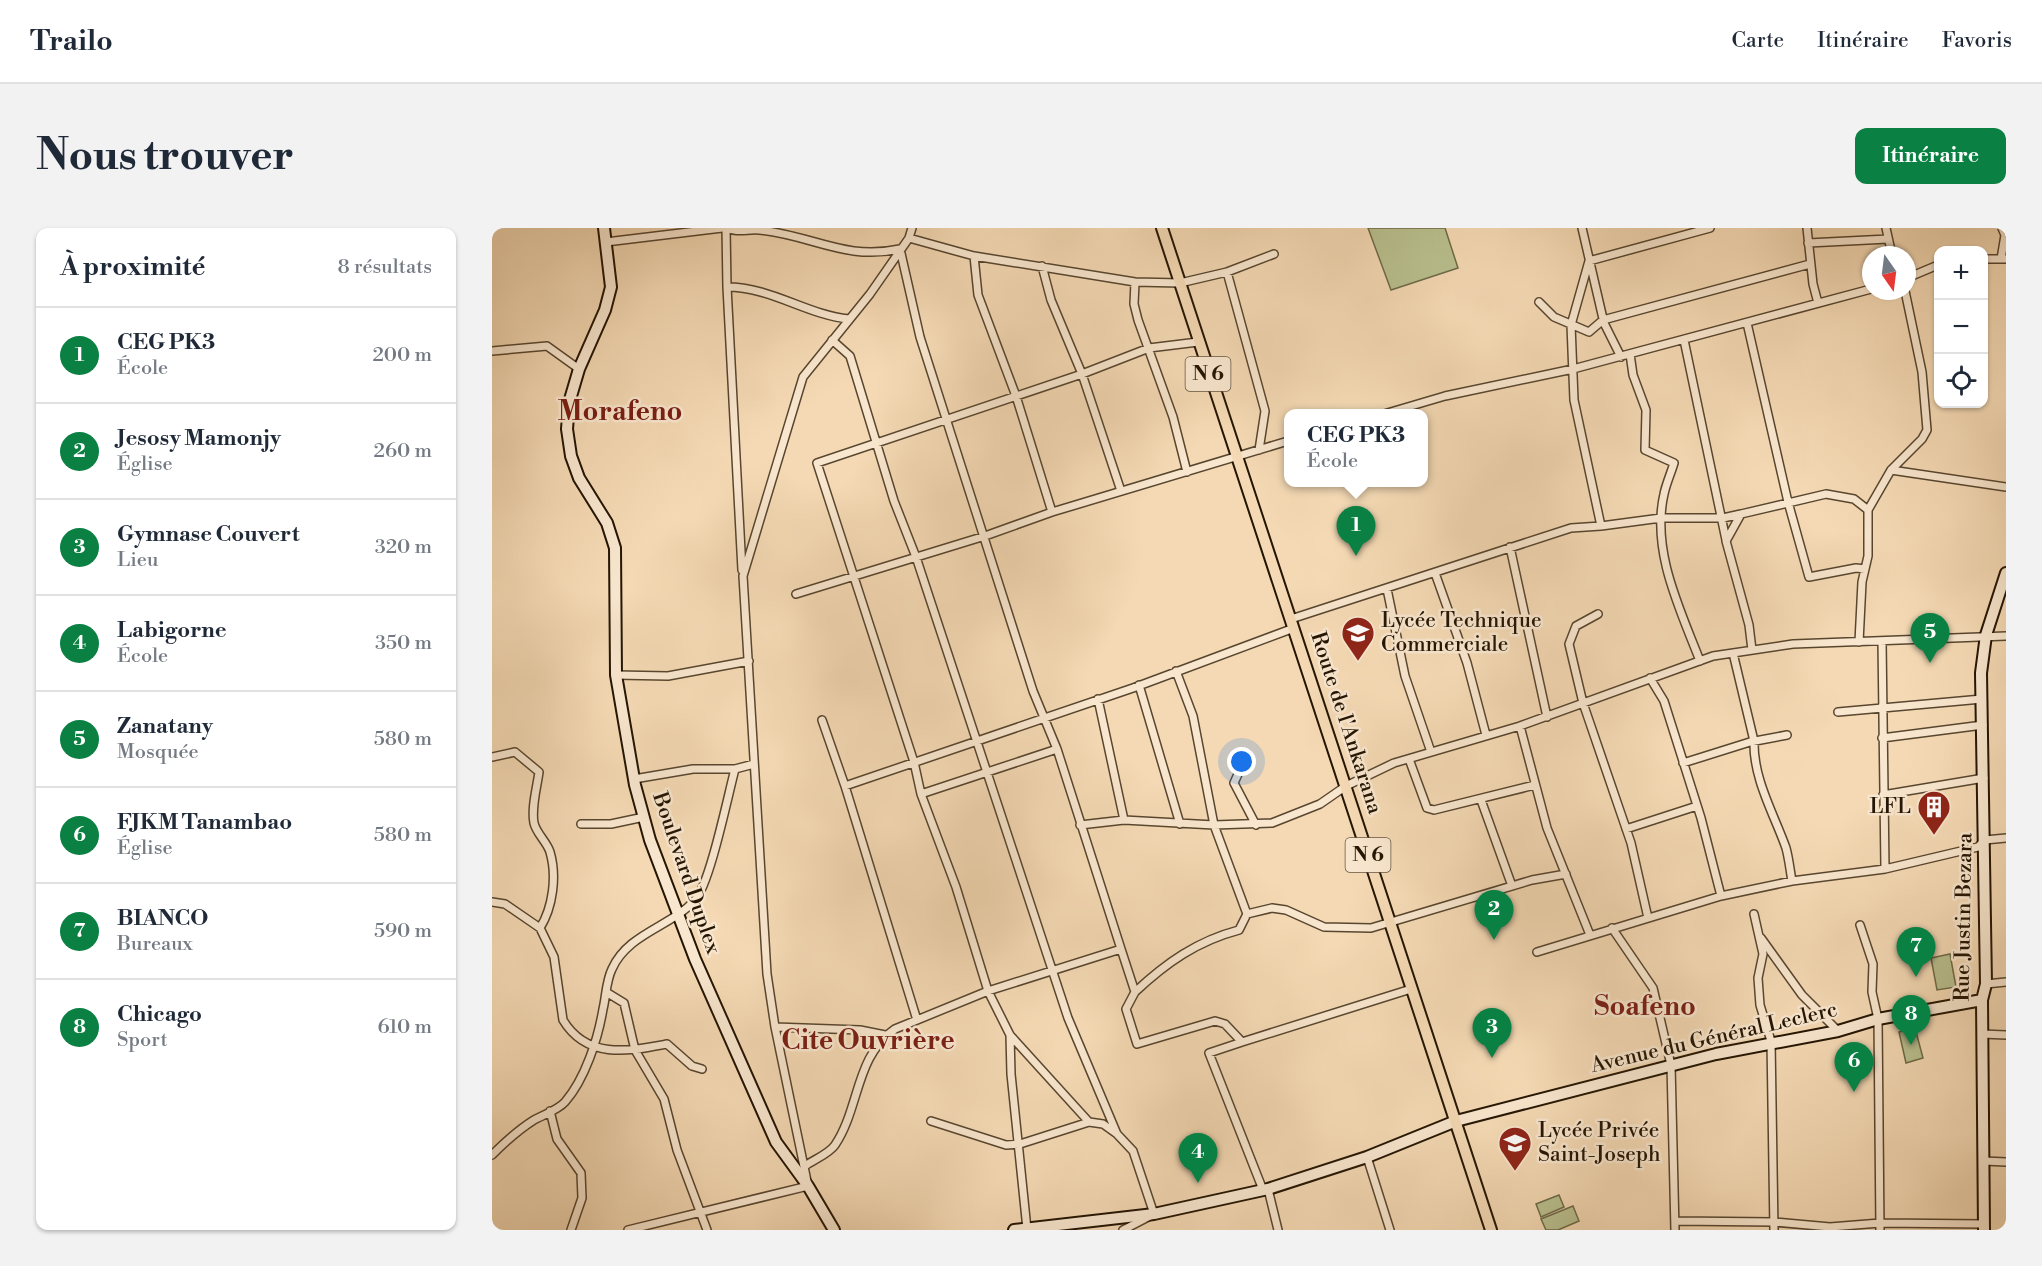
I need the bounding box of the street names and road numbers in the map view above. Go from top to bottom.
road number: N 6 [1186,357,1230,391]
street label: Route de l'Ankarana [1304,629,1388,818]
street label: Boulevard Duplex [646,788,726,958]
street label: Rue Justin Bezara [1950,832,1978,1002]
road number: N 6 [1346,838,1390,872]
street label: Avenue du Général Leclerc [1587,997,1840,1079]

